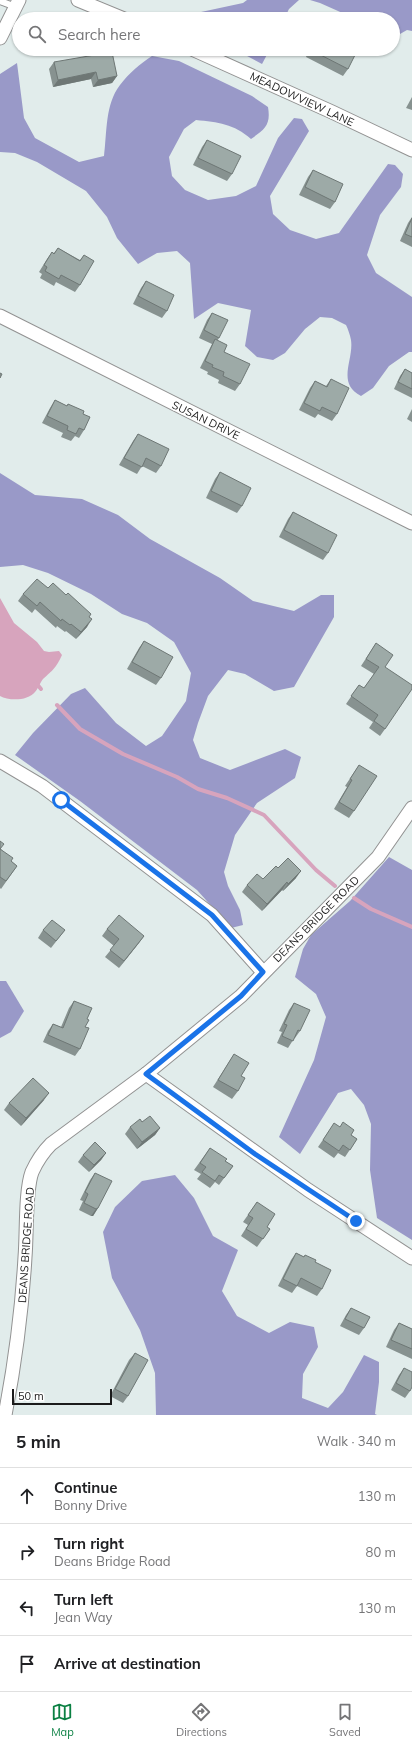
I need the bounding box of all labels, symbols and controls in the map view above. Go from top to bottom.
search box [12,12,400,56]
icon: search [26,23,48,45]
text: Search here [58,25,140,44]
street label: MEADOWVIEW LANE [248,69,356,129]
street label: SUSAN DRIVE [170,398,242,442]
route start [52,791,70,809]
street label: DEANS BRIDGE ROAD [270,873,362,965]
street label: DEANS BRIDGE ROAD [15,1186,37,1304]
route end [347,1212,365,1230]
scale bar [12,1387,112,1406]
text: 50 m [18,1389,44,1403]
text: 5 min [16,1431,61,1452]
text: Walk · 340 m [317,1433,396,1449]
text: Continue [54,1478,117,1497]
icon: ahead [16,1485,38,1507]
text: 130 m [358,1488,396,1504]
text: Bonny Drive [54,1497,127,1513]
text: Turn right [54,1534,124,1553]
icon: right [16,1541,38,1563]
text: 80 m [366,1544,396,1560]
text: Deans Bridge Road [54,1553,171,1569]
text: Turn left [54,1590,113,1609]
icon: left [16,1597,38,1619]
text: 130 m [358,1600,396,1616]
text: Jean Way [54,1609,113,1625]
icon: arrive [16,1653,38,1675]
text: Arrive at destination [54,1654,201,1673]
tab: Map [51,1701,74,1739]
tab: Directions [176,1701,227,1739]
tab: Saved [329,1701,361,1739]

